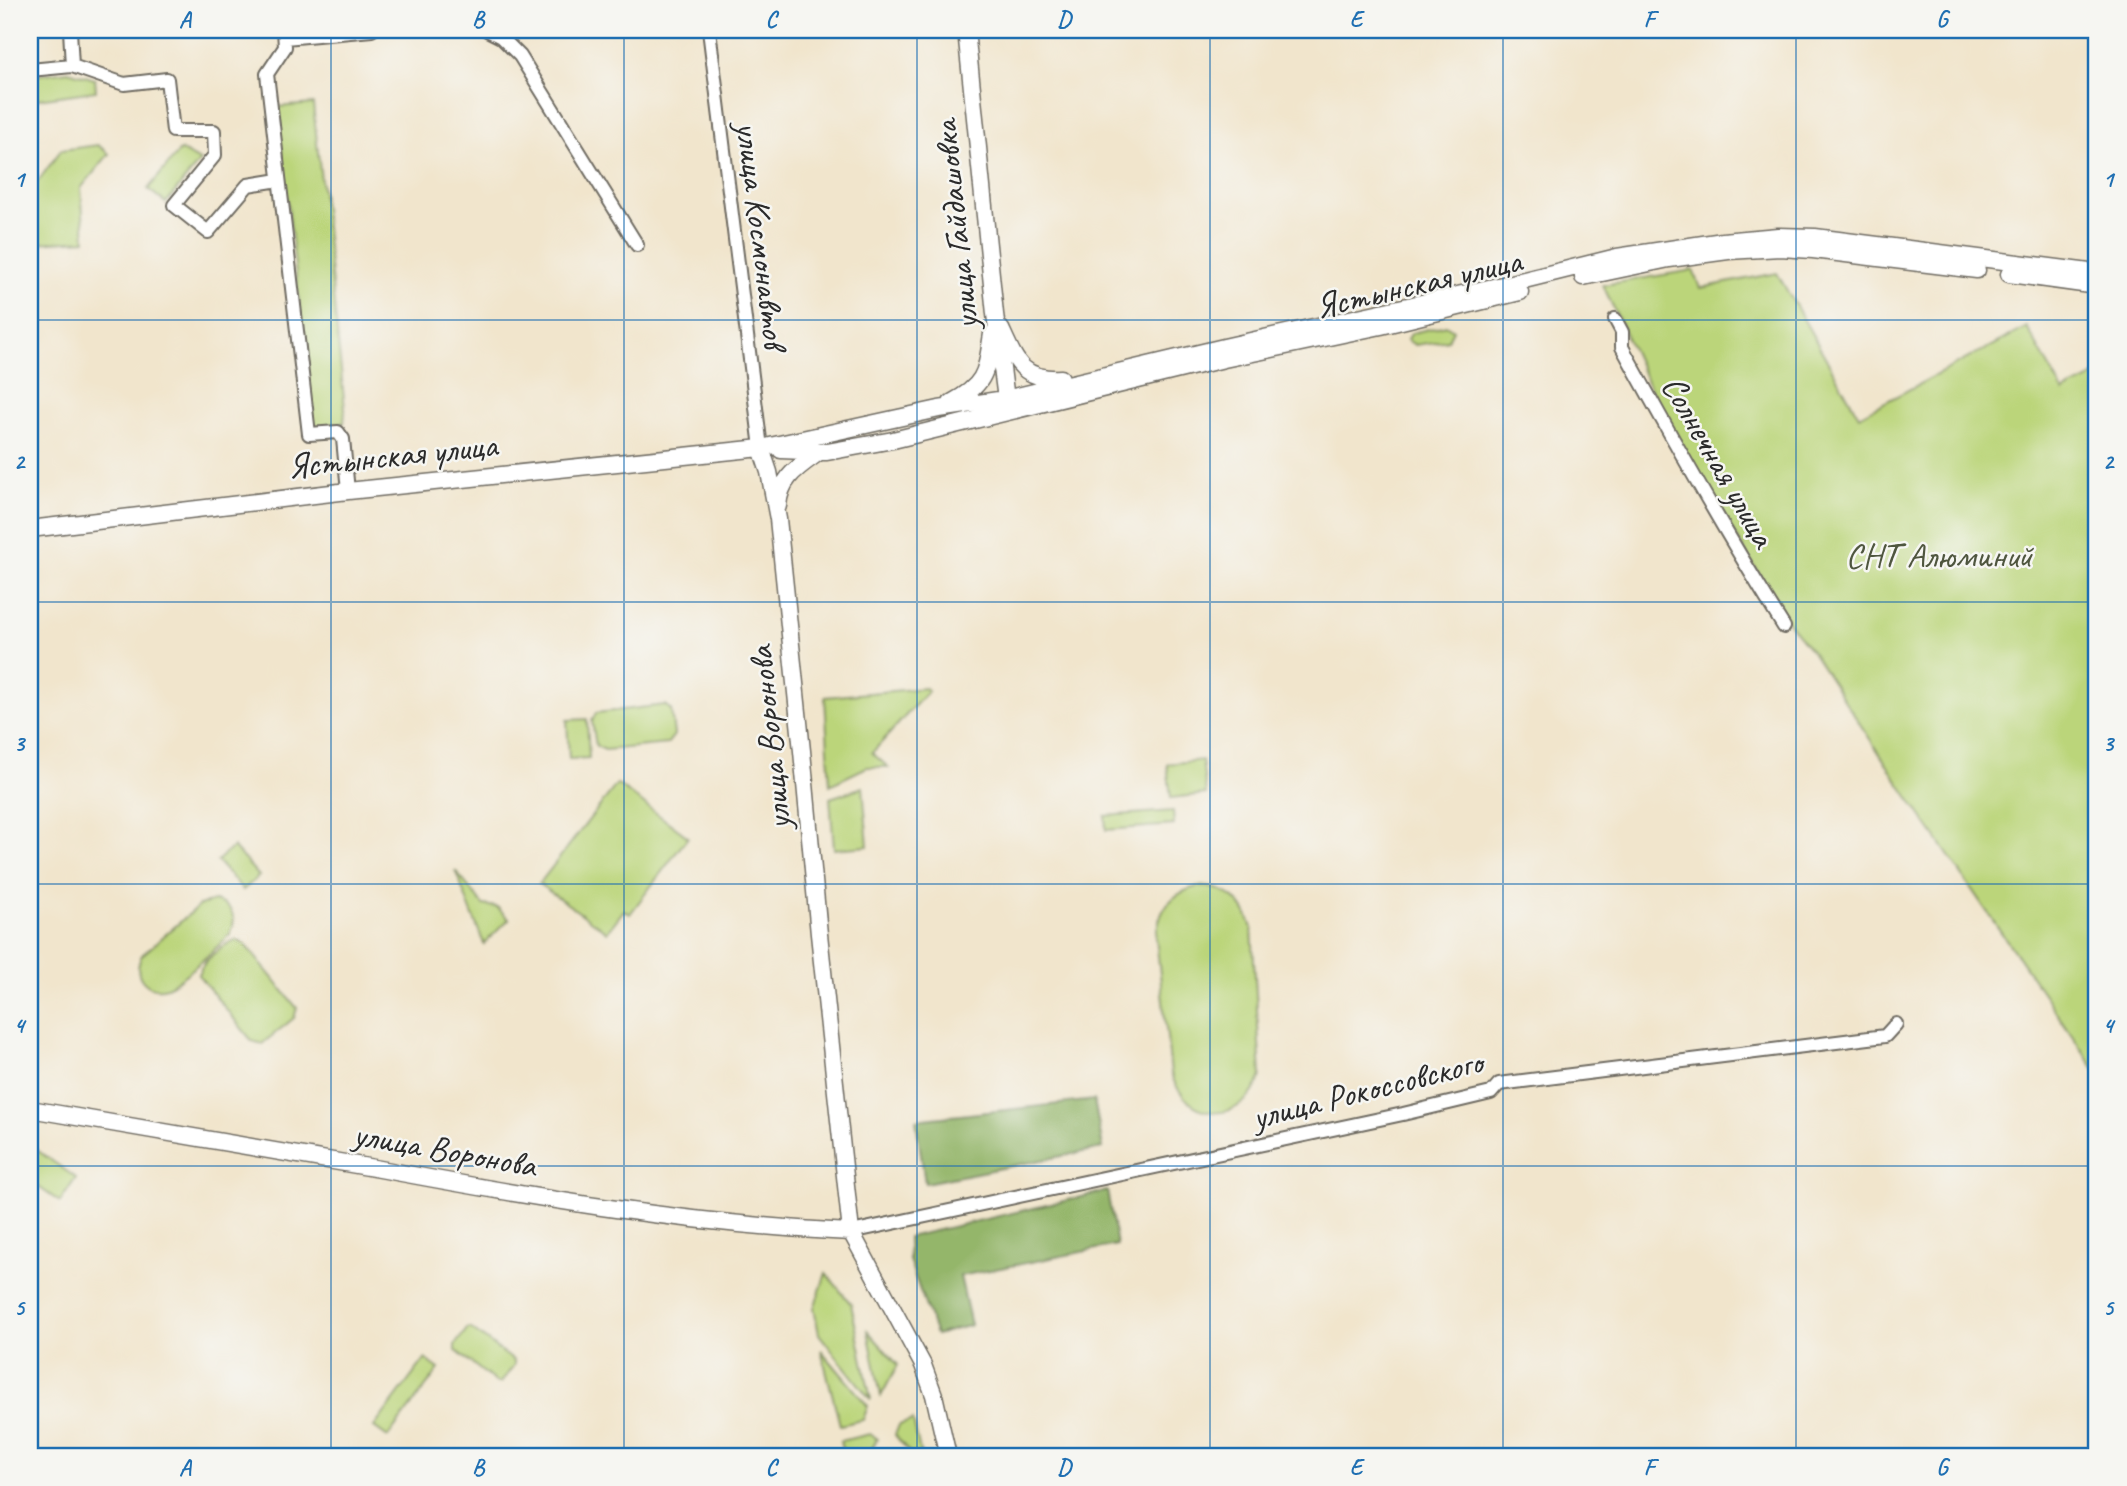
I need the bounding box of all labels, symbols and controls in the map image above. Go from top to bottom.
text: A [179,5,193,34]
text: B [472,5,486,34]
text: C [766,5,780,34]
text: D [1057,5,1073,34]
text: E [1350,5,1366,34]
text: F [1644,5,1660,34]
text: G [1936,5,1951,34]
street label: улица Гайдашовка [922,115,989,334]
street label: улица Космонавтов [725,117,798,357]
text: 1 [14,165,27,194]
text: 1 [2103,165,2116,194]
street label: Ястынская улица [1311,237,1528,329]
street label: Солнечная улица [1651,367,1787,558]
street label: Ястынская улица [285,422,501,489]
text: 2 [14,447,27,476]
text: 2 [2103,447,2116,476]
park label: СНТ Алюминий [1846,533,2035,578]
street label: улица Воронова [737,641,802,834]
text: 3 [14,729,27,758]
text: 3 [2103,729,2116,758]
text: 4 [14,1011,27,1040]
text: 4 [2103,1011,2116,1040]
street label: улица Рокоссовского [1245,1038,1490,1140]
street label: улица Воронова [348,1111,542,1188]
text: 5 [14,1293,26,1322]
text: 5 [2103,1293,2115,1322]
text: A [179,1453,193,1482]
text: B [472,1453,486,1482]
text: C [766,1453,780,1482]
text: D [1057,1453,1073,1482]
text: E [1350,1453,1366,1482]
text: F [1644,1453,1660,1482]
text: G [1936,1453,1951,1482]

